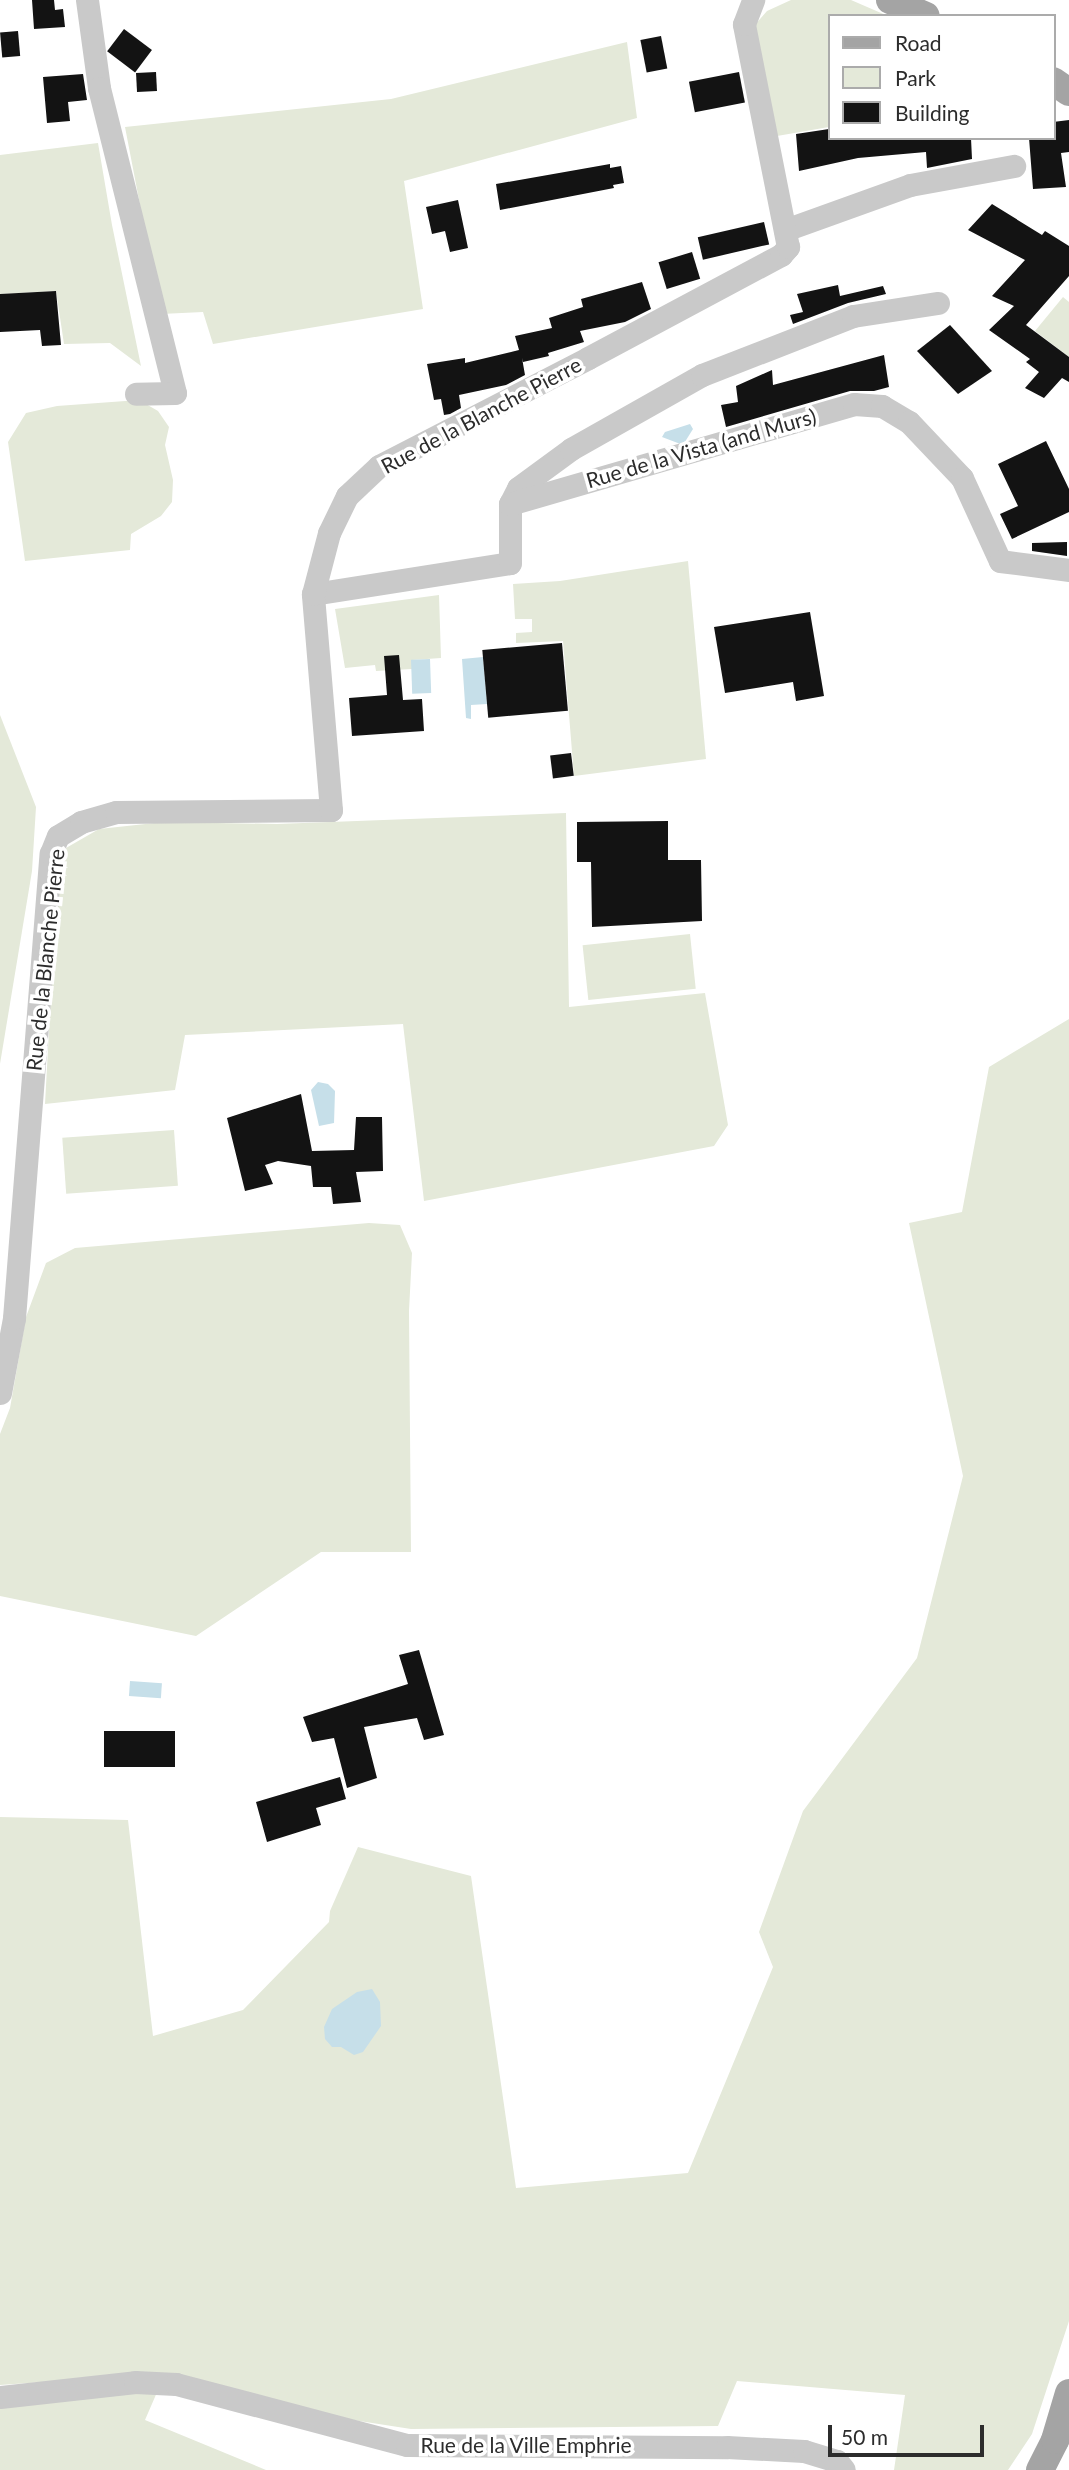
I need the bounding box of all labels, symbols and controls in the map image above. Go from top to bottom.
legend [828,14,1055,140]
text: Road [895,30,942,55]
text: Park [895,65,936,90]
text: Building [895,100,970,125]
street label: Rue de la Blanche Pierre [377,351,585,479]
street label: Rue de la Vista (and Murs) [583,403,819,493]
street label: Rue de la Blanche Pierre [21,848,69,1072]
scale bar [831,2410,987,2454]
text: 50 m [841,2424,888,2449]
street label: Rue de la Ville Emphrie [420,2432,632,2458]

